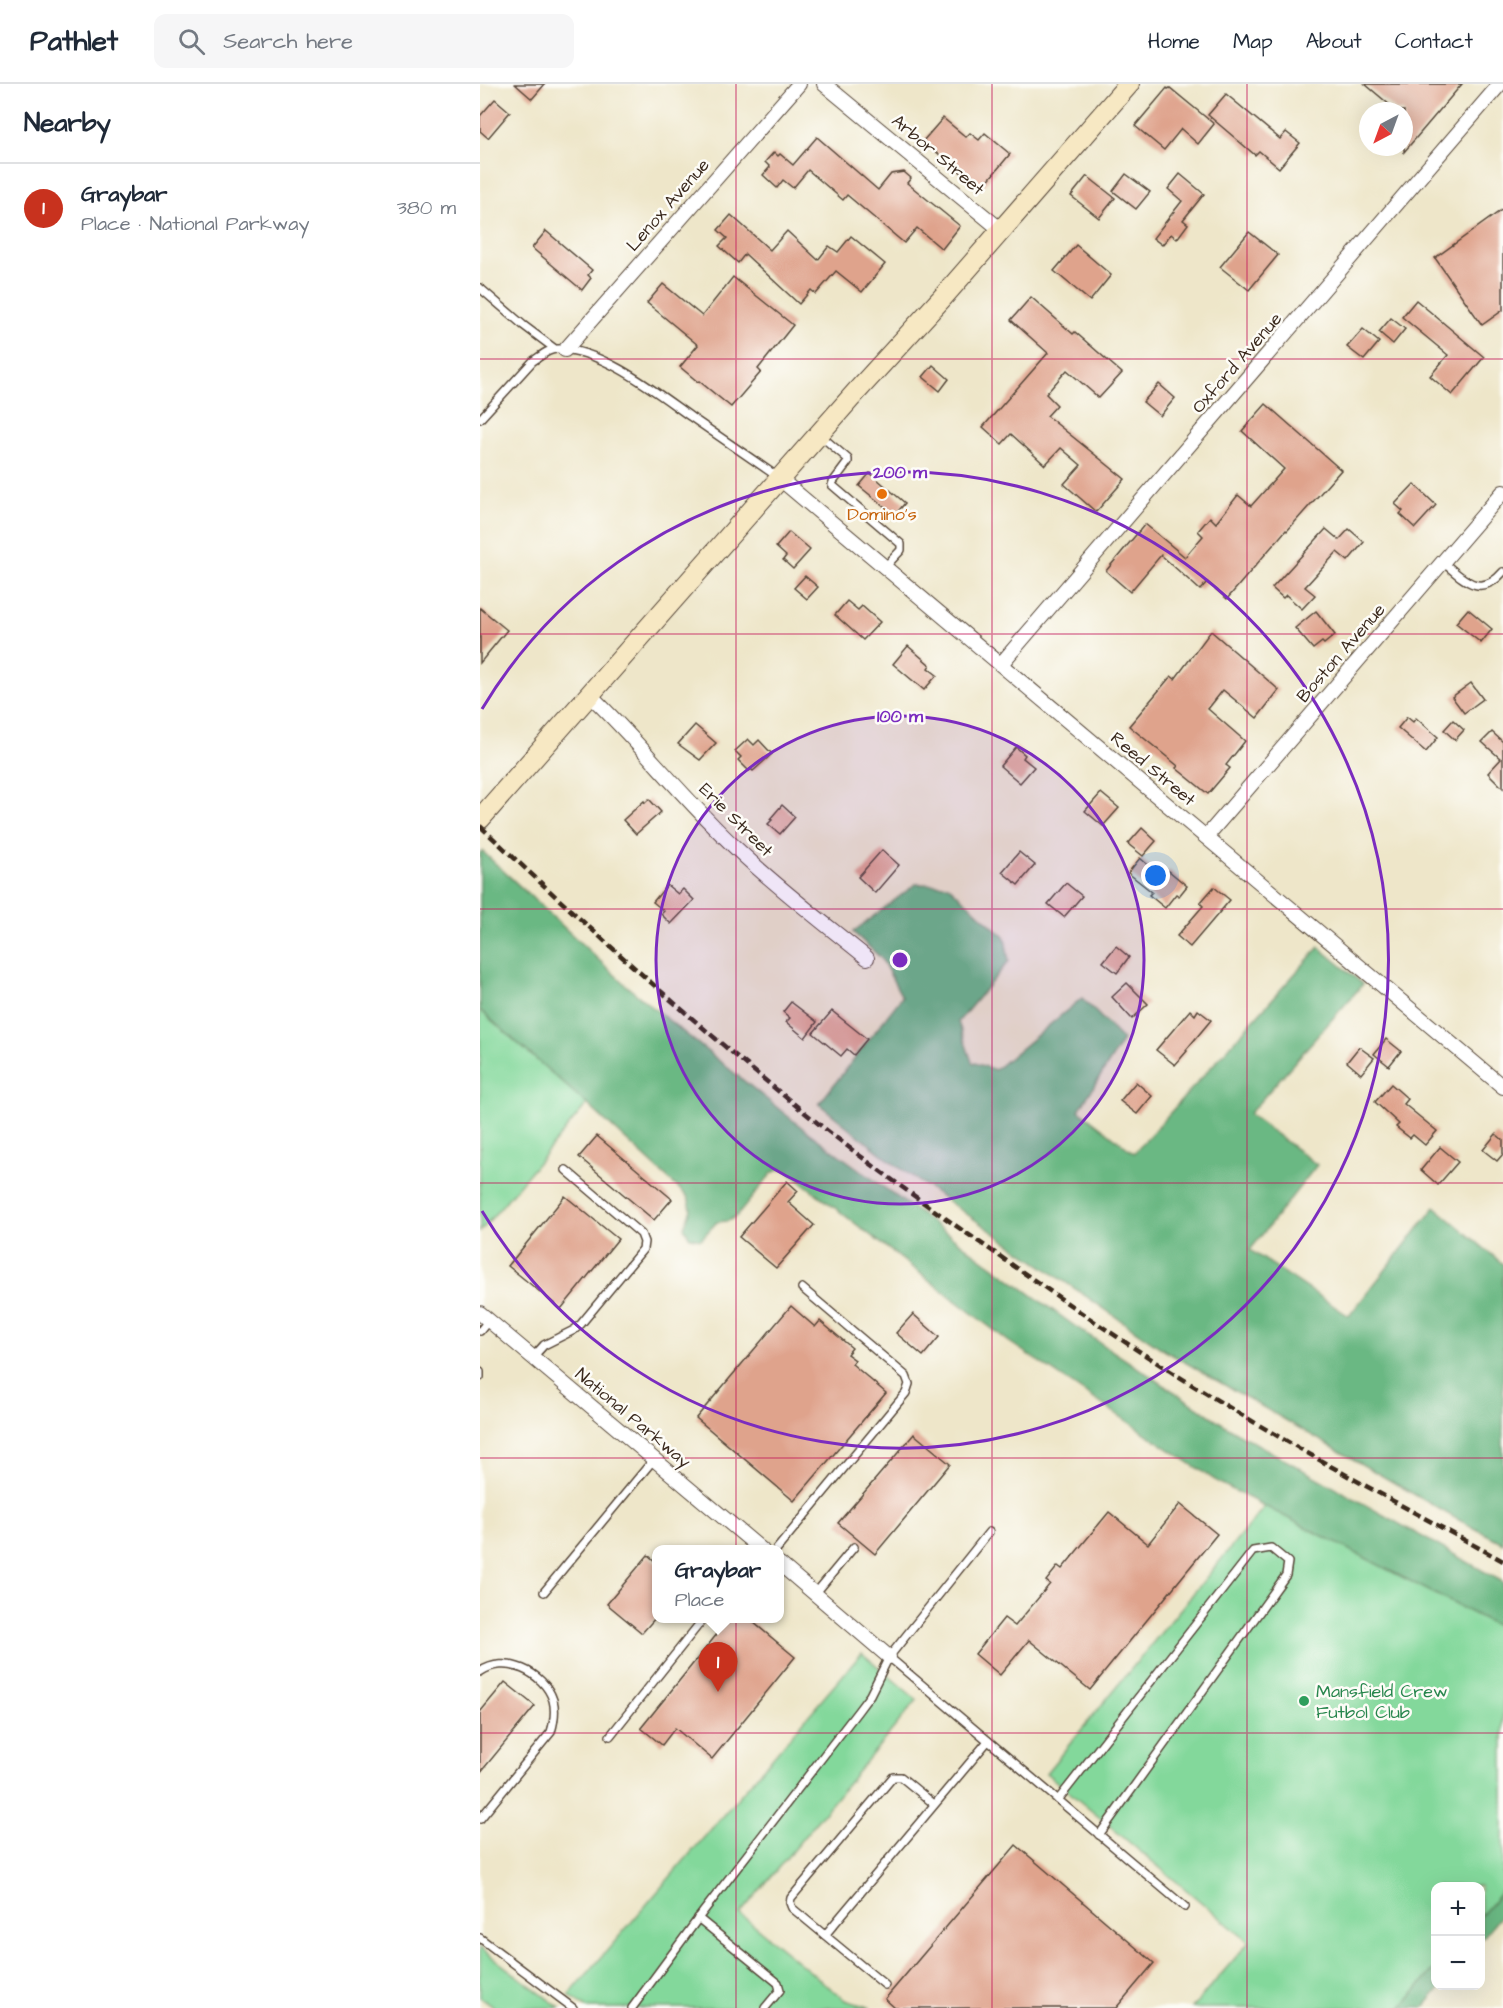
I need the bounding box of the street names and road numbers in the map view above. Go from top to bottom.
street label: Arbor Street [886,109,990,202]
street label: Lenox Avenue [621,153,715,257]
street label: Oxford Avenue [1186,307,1288,419]
street label: Boston Avenue [1291,598,1391,708]
street label: Reed Street [1105,726,1202,813]
street label: Erie Street [693,777,779,863]
street label: National Parkway [569,1362,696,1475]

